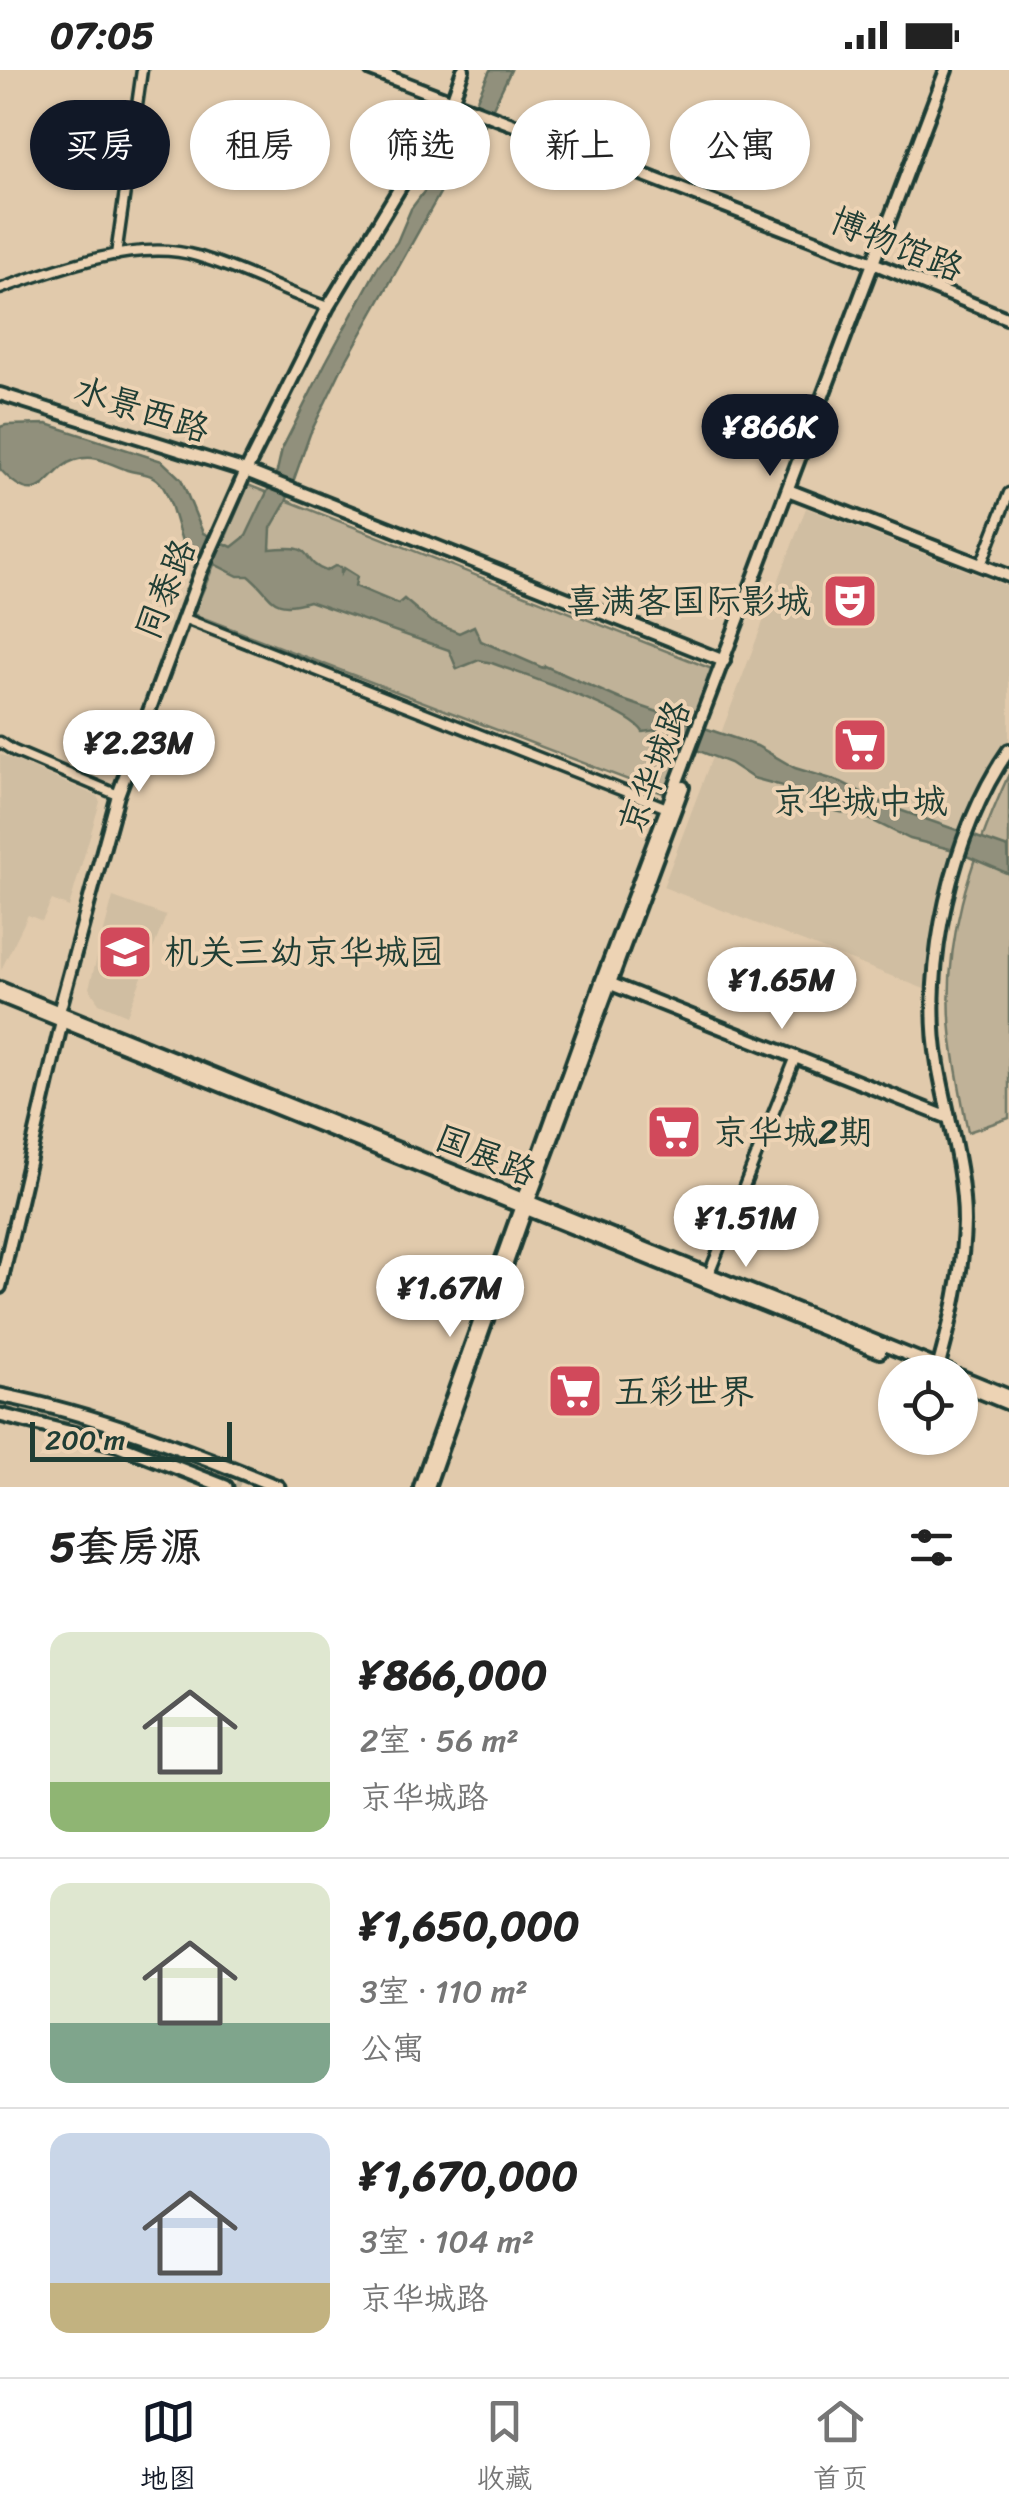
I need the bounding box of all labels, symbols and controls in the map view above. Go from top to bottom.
text: 07:05 [50,2,154,69]
chip: 买房 [30,100,170,190]
chip: 租房 [190,100,330,190]
chip: 筛选 [350,100,490,190]
chip: 新上 [510,100,650,190]
chip: 公寓 [670,100,810,190]
street label: 博物馆路 [820,189,974,299]
street label: 水景西路 [66,358,218,460]
pin: ¥866K [700,394,840,479]
text: ¥866K [724,398,816,455]
street label: 同泰路 [117,529,213,649]
place label: 喜满客国际影城 [566,570,811,632]
theatre icon: 喜满客国际影城 [820,571,880,631]
street label: 京华城路 [600,691,708,843]
pin: ¥2.23M [58,710,220,795]
text: ¥2.23M [85,714,193,771]
supermarket icon: 京华城中城 [830,715,890,775]
place label: 京华城中城 [772,770,948,832]
place label: 机关三幼京华城园 [164,921,444,983]
school or university icon: 机关三幼京华城园 [95,922,155,982]
pin: ¥1.65M [701,947,863,1032]
text: ¥1.65M [730,951,835,1008]
place label: 京华城2期 [713,1101,873,1163]
supermarket icon: 京华城2期 [644,1102,704,1162]
street label: 国展路 [426,1107,546,1203]
pin: ¥1.51M [665,1185,827,1270]
text: ¥1.51M [696,1189,796,1246]
pin: ¥1.67M [369,1255,531,1340]
text: ¥1.67M [398,1259,502,1316]
map controls [878,1355,978,1455]
button: locate [878,1355,978,1455]
place label: 五彩世界 [614,1360,754,1422]
supermarket icon: 五彩世界 [545,1361,605,1421]
text: 200 m [45,1415,125,1464]
scale bar [30,1417,232,1462]
text: 5套房源 [50,1510,202,1584]
icon: filters [904,1520,959,1575]
text: ¥866,000 [360,1638,547,1712]
icon: home [130,1672,250,1792]
text: 2室 · 56 m² [360,1712,519,1769]
text: 京华城路 [360,1769,488,1826]
text: ¥1,650,000 [360,1889,580,1963]
icon: home [130,1923,250,2043]
text: 3室 · 110 m² [360,1963,528,2020]
text: 公寓 [360,2020,424,2077]
text: ¥1,670,000 [360,2139,578,2213]
icon: home [130,2173,250,2293]
text: 3室 · 104 m² [360,2213,534,2270]
text: 京华城路 [360,2270,488,2327]
tab: 地图 [140,2394,196,2503]
tab: 收藏 [476,2394,533,2503]
tab: 首页 [813,2394,869,2503]

